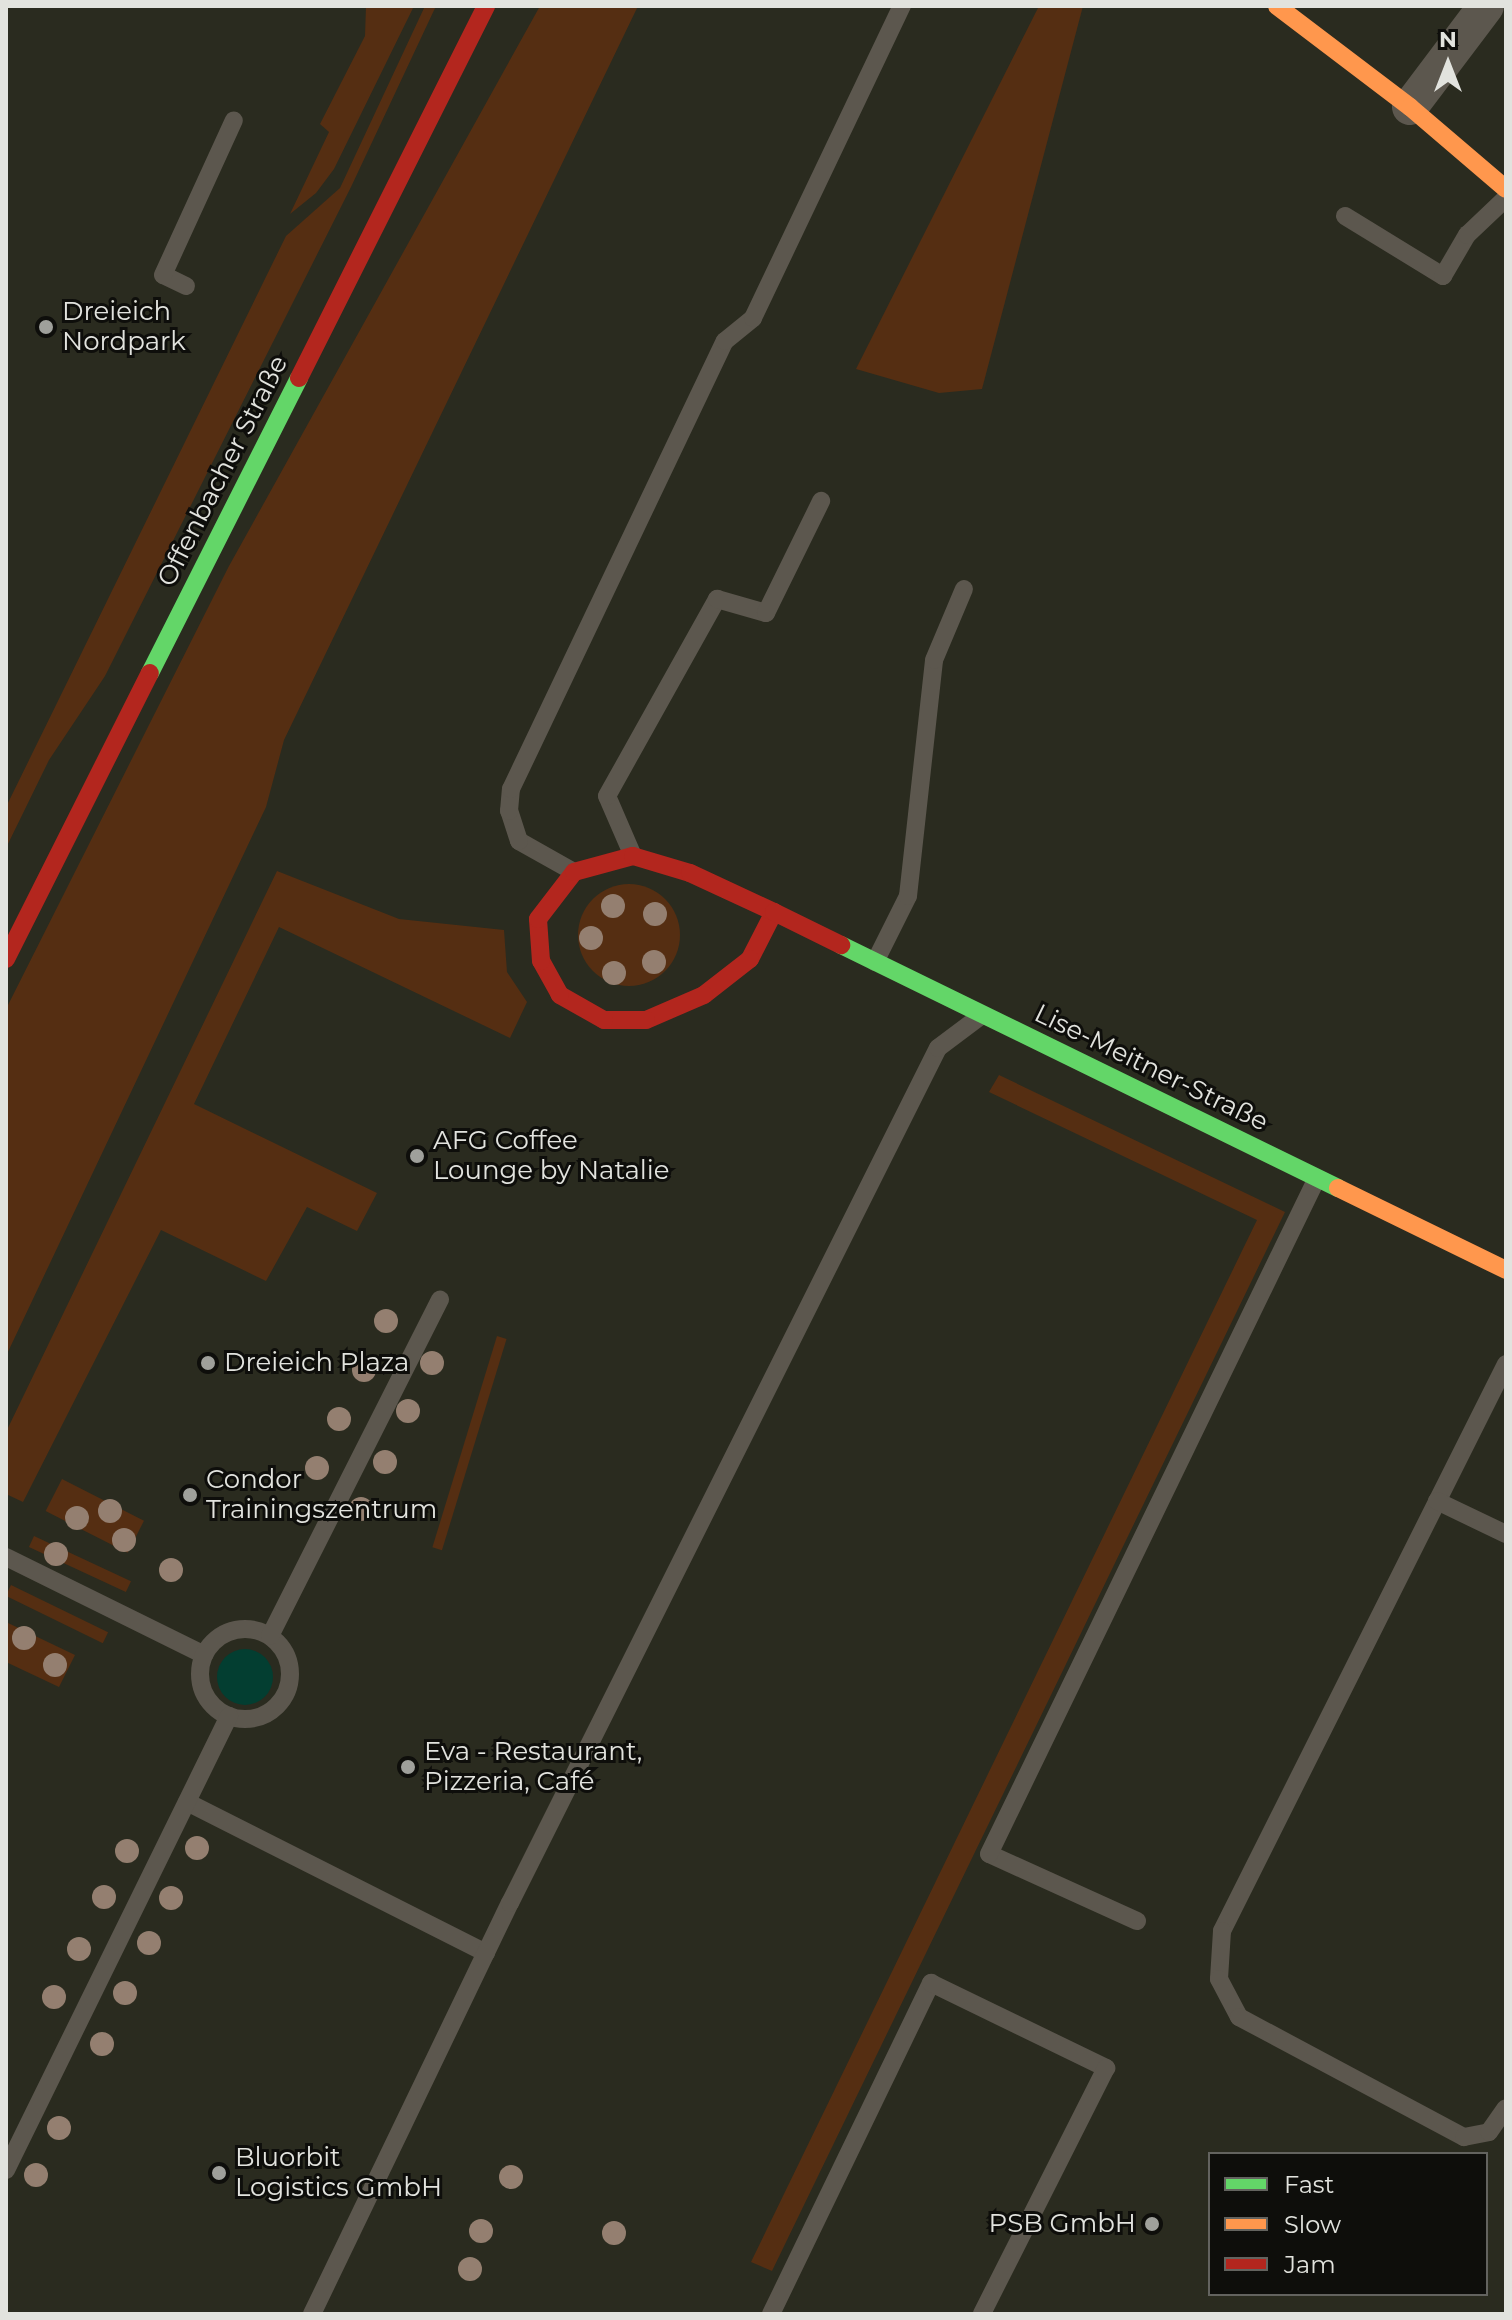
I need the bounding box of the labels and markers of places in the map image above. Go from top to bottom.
place label: Dreieich Nordpark [62,296,186,358]
marker: Dreieich Nordpark [37,318,55,336]
place label: AFG Coffee Lounge by Natalie [433,1125,669,1186]
marker: AFG Coffee Lounge by Natalie [408,1147,426,1165]
place label: Dreieich Plaza [224,1347,409,1379]
marker: Dreieich Plaza [199,1354,217,1372]
place label: Condor Trainingszentrum [206,1464,437,1526]
marker: Condor Trainingszentrum [181,1486,199,1504]
place label: Eva - Restaurant, Pizzeria, Café [424,1736,642,1798]
marker: Eva - Restaurant, Pizzeria, Café [399,1758,417,1776]
place label: Bluorbit Logistics GmbH [235,2142,442,2204]
marker: Bluorbit Logistics GmbH [210,2164,228,2182]
place label: PSB GmbH [988,2208,1136,2240]
marker: PSB GmbH [1143,2215,1161,2233]

